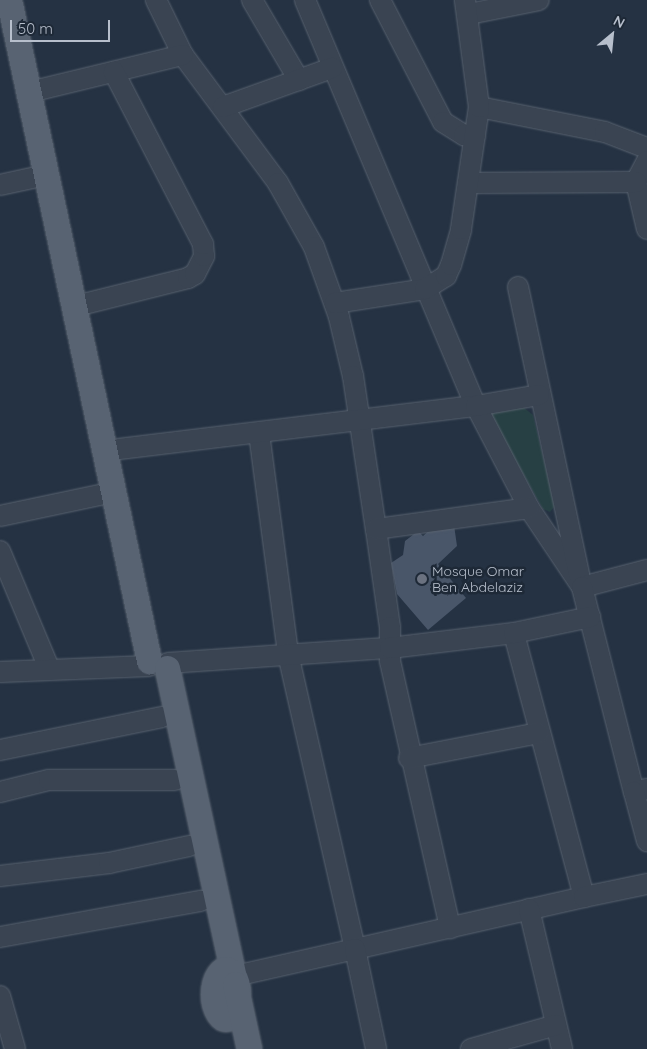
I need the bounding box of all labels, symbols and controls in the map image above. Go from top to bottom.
scale bar [12,10,112,42]
north arrow [587,10,637,60]
text: N [610,11,628,32]
text: 50 m [18,19,53,38]
place label: Mosque Omar Ben Abdelaziz [432,563,524,596]
marker: Mosque Omar Ben Abdelaziz [416,573,428,585]

